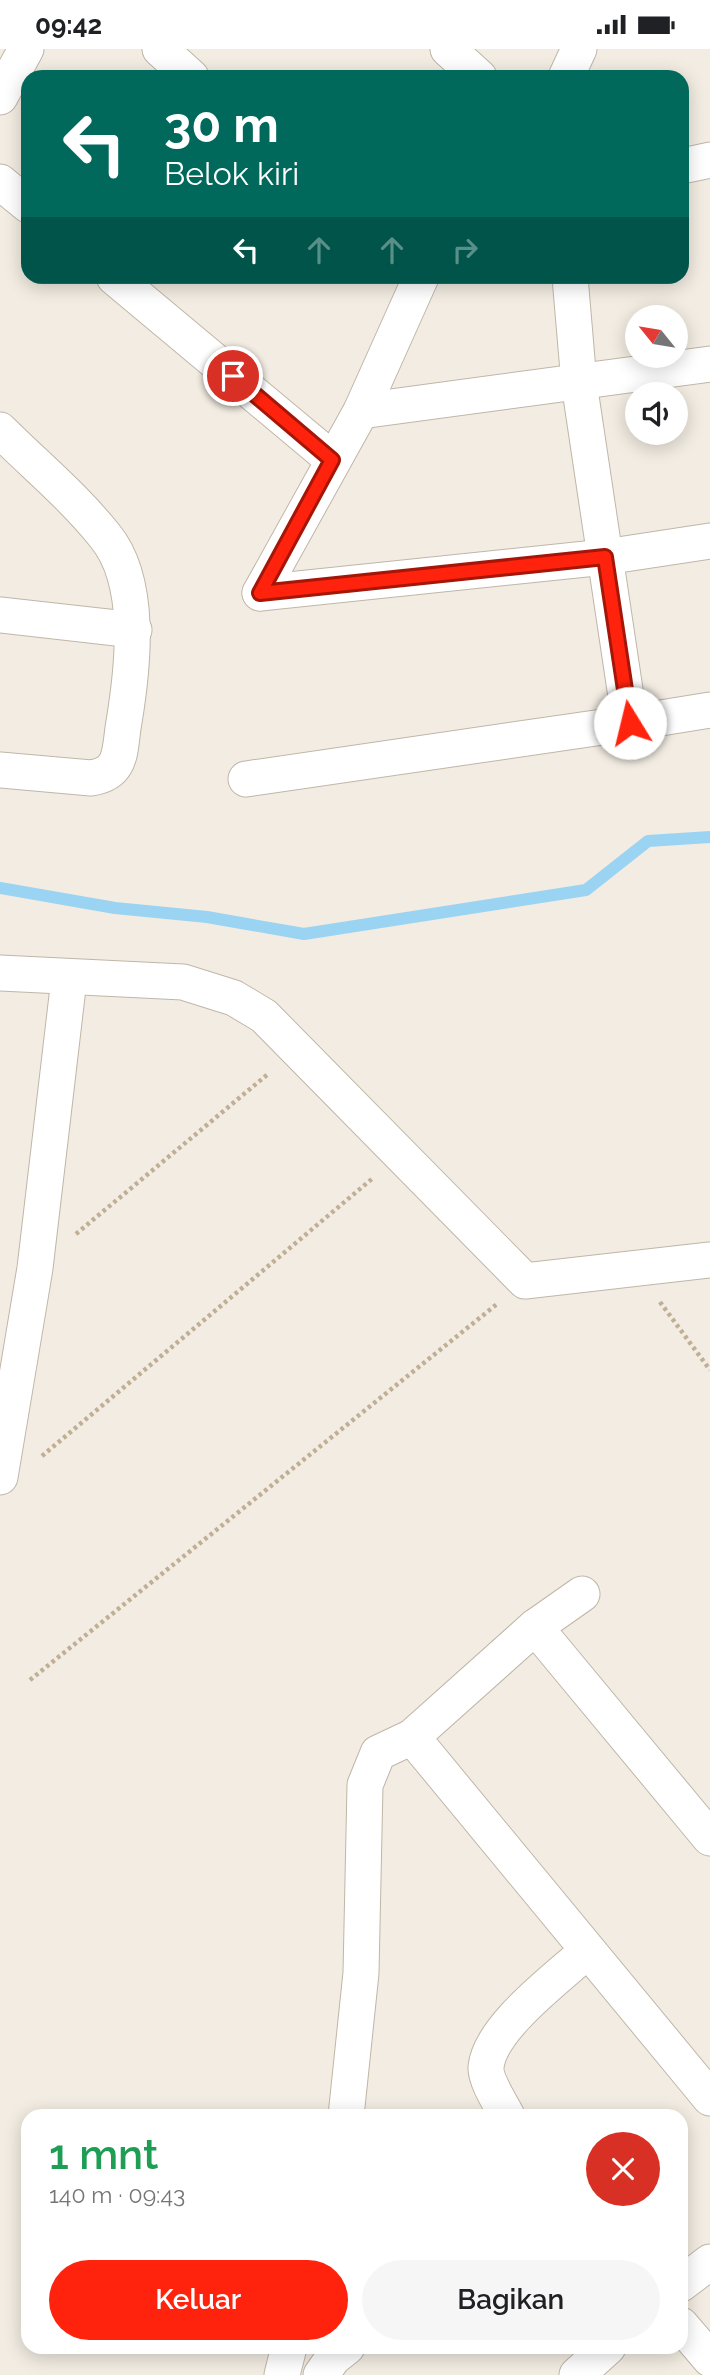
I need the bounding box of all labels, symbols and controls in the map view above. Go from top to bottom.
text: 09:42 [35,10,102,40]
text: 30 m [164,96,279,153]
icon: left [49,98,140,189]
text: Belok kiri [164,155,299,192]
icon: left [227,231,265,269]
icon: ahead [300,231,338,269]
icon: ahead [373,231,411,269]
icon: right [446,231,484,269]
north arrow [625,305,688,367]
map controls [625,305,688,445]
pin [203,346,263,406]
icon: arrive [214,357,252,395]
button: sound [625,382,688,445]
position arrow [593,686,667,760]
text: 1 mnt [49,2130,158,2179]
button: close [586,2132,660,2206]
text: 140 m · 09:43 [49,2181,185,2208]
button: Keluar [49,2260,348,2340]
button: Bagikan [362,2260,660,2340]

